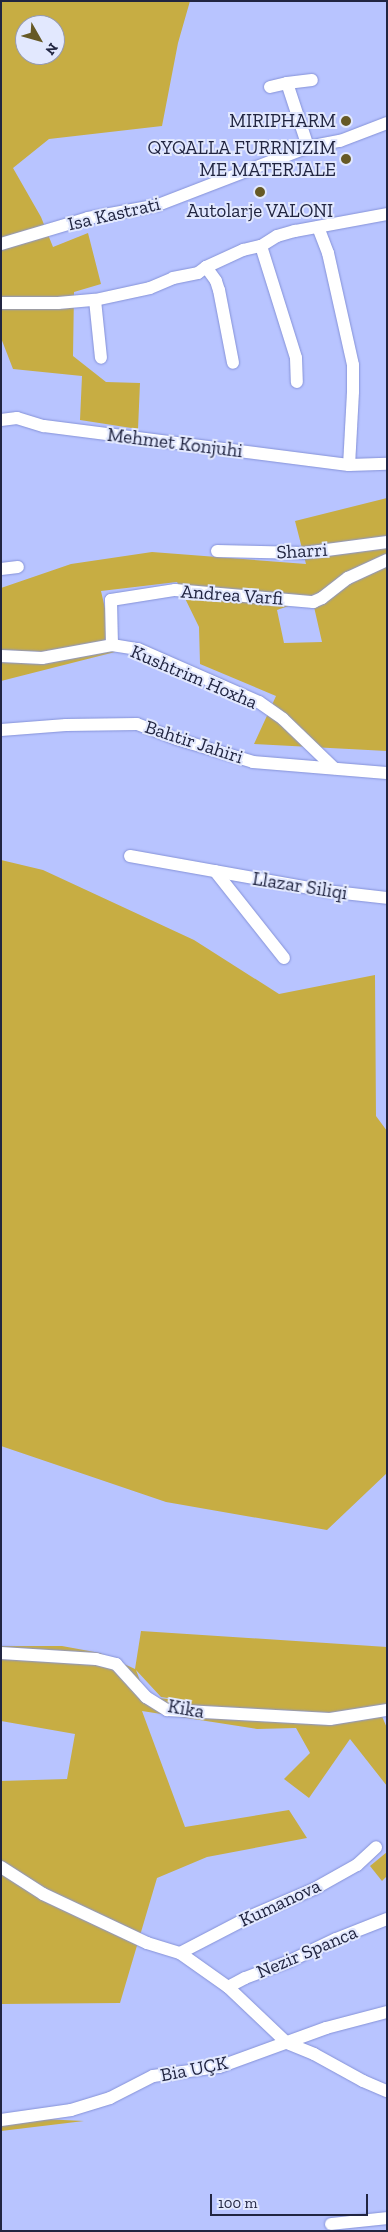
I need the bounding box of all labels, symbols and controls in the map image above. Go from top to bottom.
north arrow [15,15,65,65]
text: N [41,39,61,58]
place label: MIRIPHARM [229,110,336,132]
marker: MIRIPHARM [340,115,352,127]
place label: QYQALLA FURRNIZIM ME MATERJALE [147,137,336,181]
marker: QYQALLA FURRNIZIM ME MATERJALE [340,153,352,165]
marker: Autolarje VALONI [254,186,266,198]
street label: Isa Kastrati [66,192,162,236]
place label: Autolarje VALONI [186,200,334,222]
street label: Mehmet Konjuhi [106,423,244,463]
street label: Sharri [276,538,328,564]
street label: Andrea Varfi [180,580,284,610]
street label: Kushtrim Hoxha [127,640,261,714]
street label: Bahtir Jahiri [142,715,246,769]
street label: Llazar Siliqi [251,867,349,905]
street label: Kika [166,1695,206,1723]
street label: Kumanova [236,1874,324,1932]
street label: Nezir Spanca [253,1920,361,1984]
street label: Bia UÇK [158,2051,230,2087]
scale bar [213,2184,370,2216]
text: 100 m [218,2194,257,2212]

